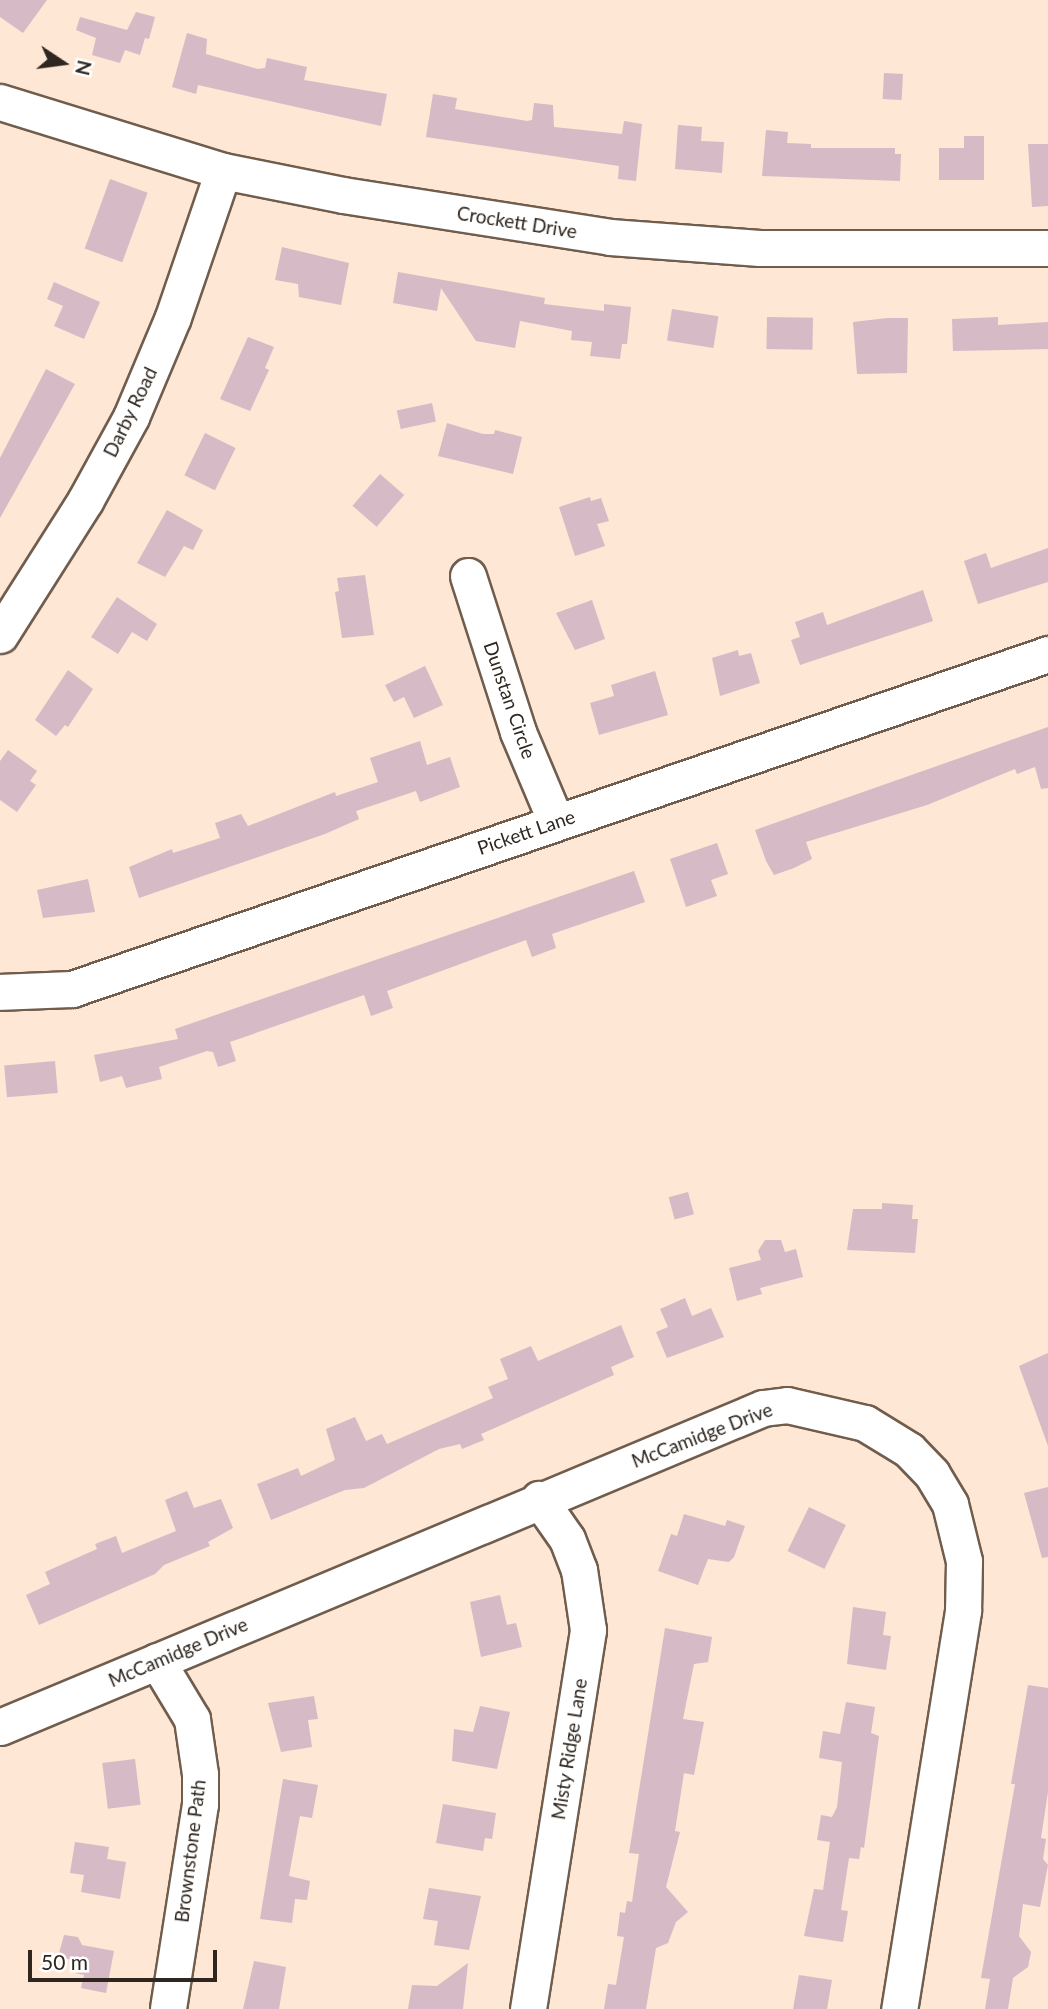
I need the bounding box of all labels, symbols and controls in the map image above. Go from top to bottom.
north arrow [28,28,98,98]
text: N [71,58,97,78]
street label: Crockett Drive [455,201,579,243]
street label: Darby Road [98,363,162,461]
street label: Dunstan Circle [479,638,541,762]
street label: Pickett Lane [474,805,578,859]
street label: McCamidge Drive [628,1398,776,1472]
street label: McCamidge Drive [105,1612,251,1692]
street label: Misty Ridge Lane [547,1677,591,1821]
street label: Brownstone Path [170,1778,210,1924]
scale bar [32,1936,220,1980]
text: 50 m [41,1949,88,1974]

